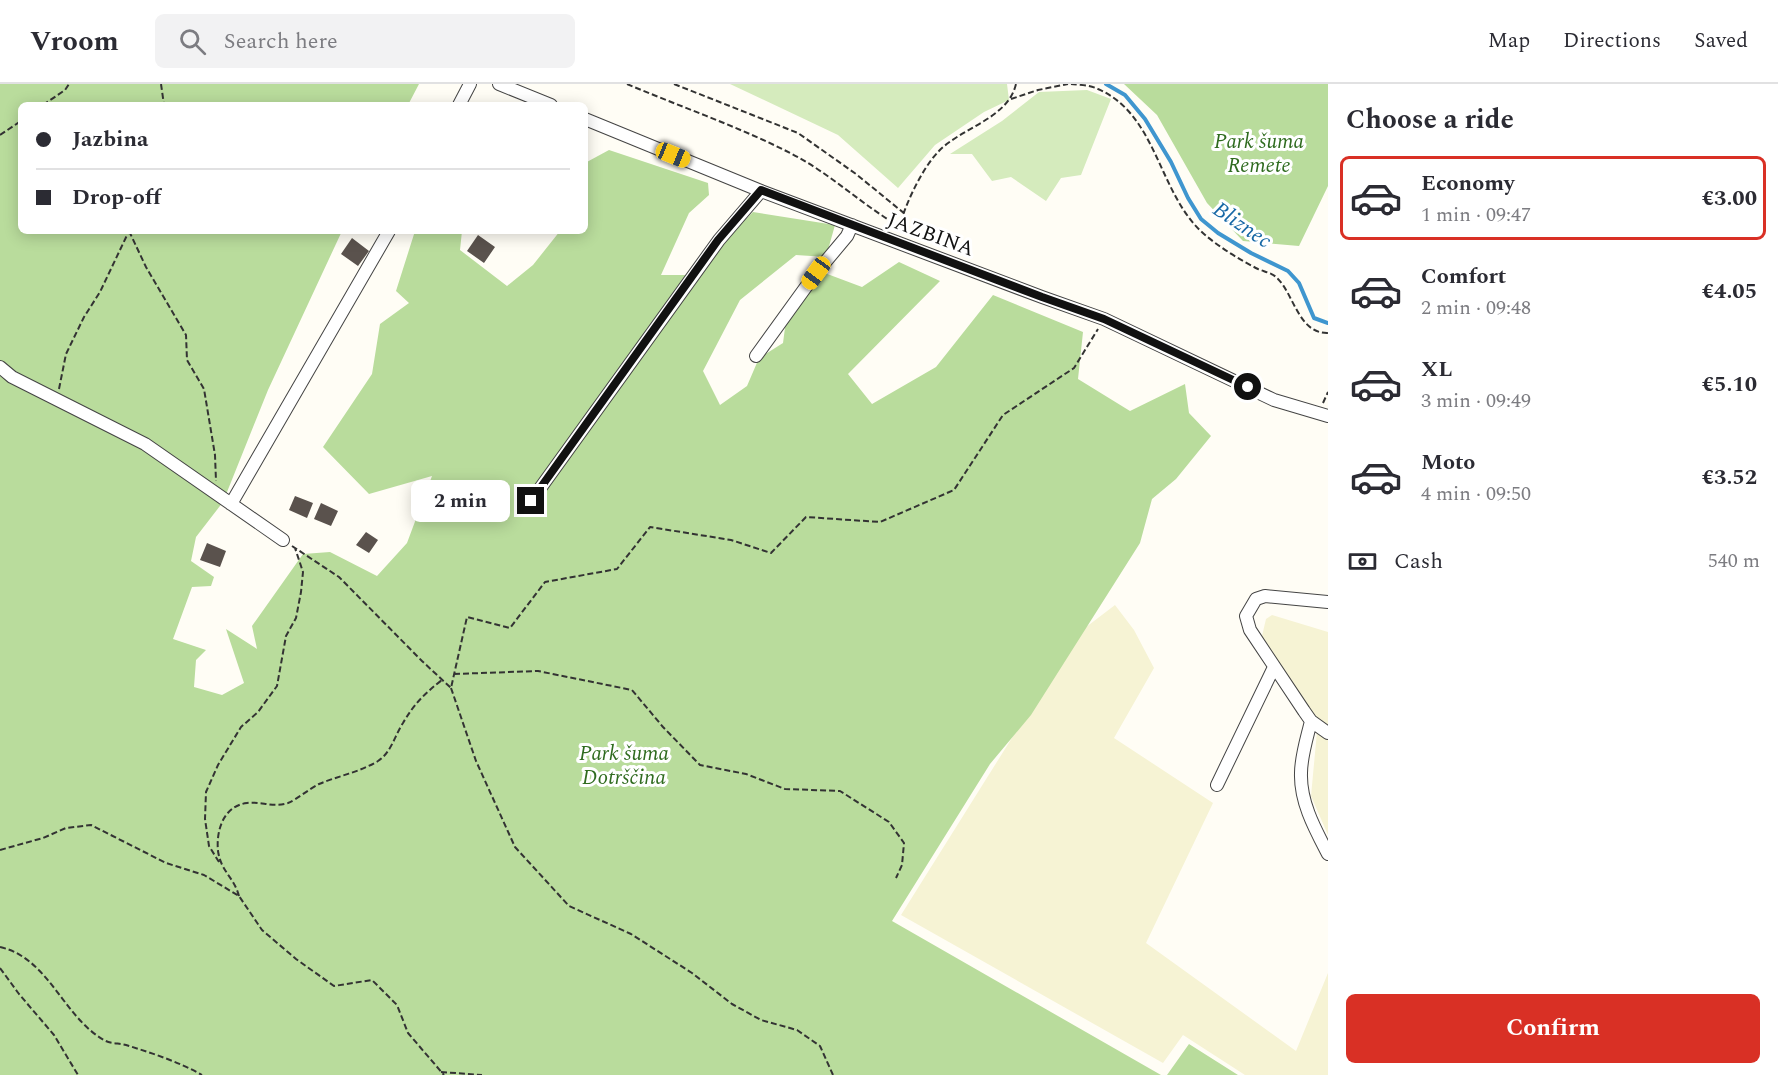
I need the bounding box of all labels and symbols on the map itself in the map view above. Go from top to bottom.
park label: Park šuma Remete [1214,126,1304,182]
car [653,140,693,170]
water label: Bliznec [1206,193,1278,257]
street label: JAZBINA [883,204,979,266]
car [798,253,834,293]
route start [1234,373,1261,400]
callout: 2 min [411,480,510,522]
route end [517,487,544,514]
park label: Park šuma Dotrščina [579,738,669,794]

